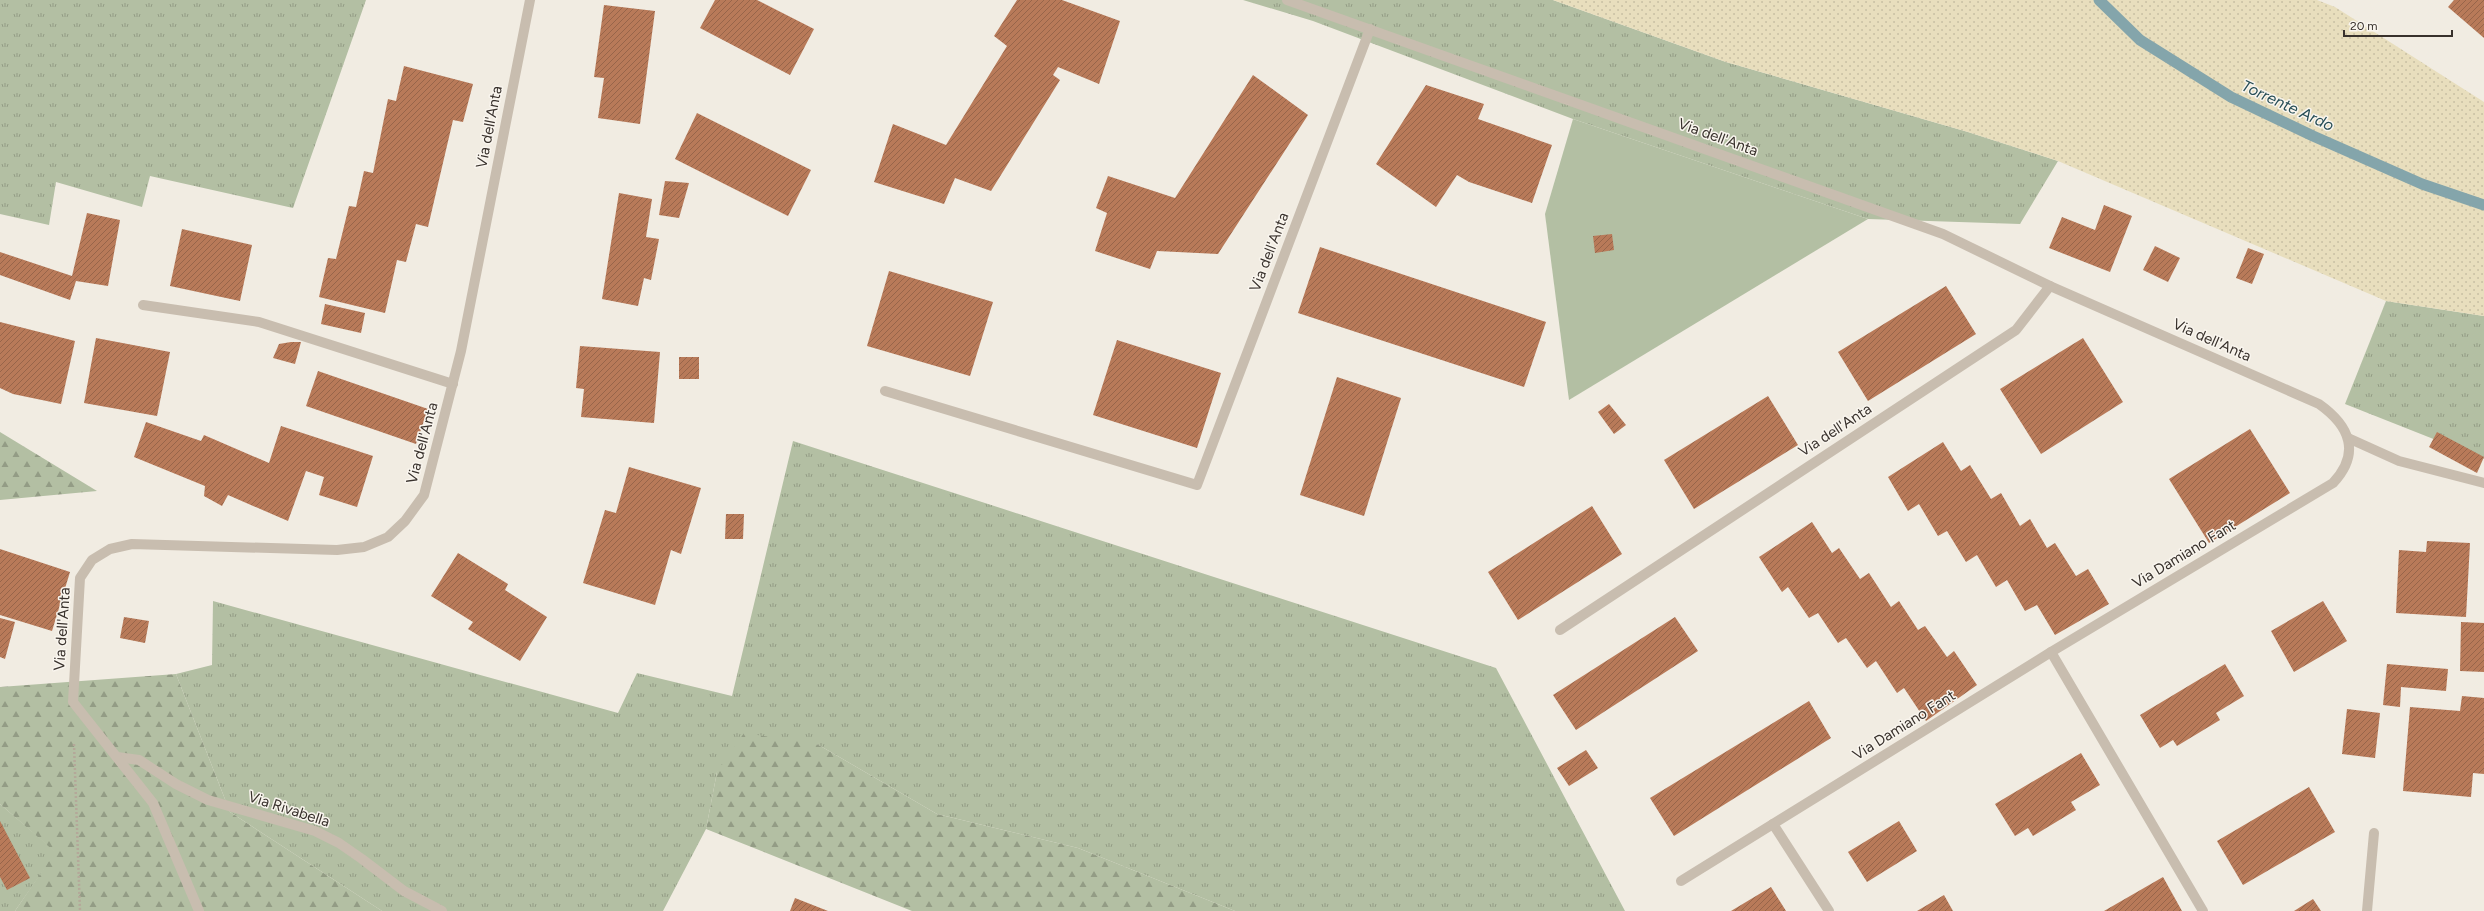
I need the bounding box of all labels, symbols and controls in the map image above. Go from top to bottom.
scale bar [2344,12,2452,38]
text: 20 m [2350,19,2378,33]
water label: Torrente Ardo [2239,76,2337,135]
street label: Via dell'Anta [472,84,506,170]
street label: Via dell'Anta [1676,114,1760,160]
street label: Via dell'Anta [1246,210,1292,294]
street label: Via dell'Anta [2170,315,2254,365]
street label: Via dell'Anta [402,400,442,486]
street label: Via dell'Anta [1795,400,1875,460]
street label: Via Damiano Fant [2129,516,2239,592]
street label: Via dell'Anta [50,587,74,671]
street label: Via Damiano Fant [1849,686,1959,764]
street label: Via Rivabella [246,787,332,831]

